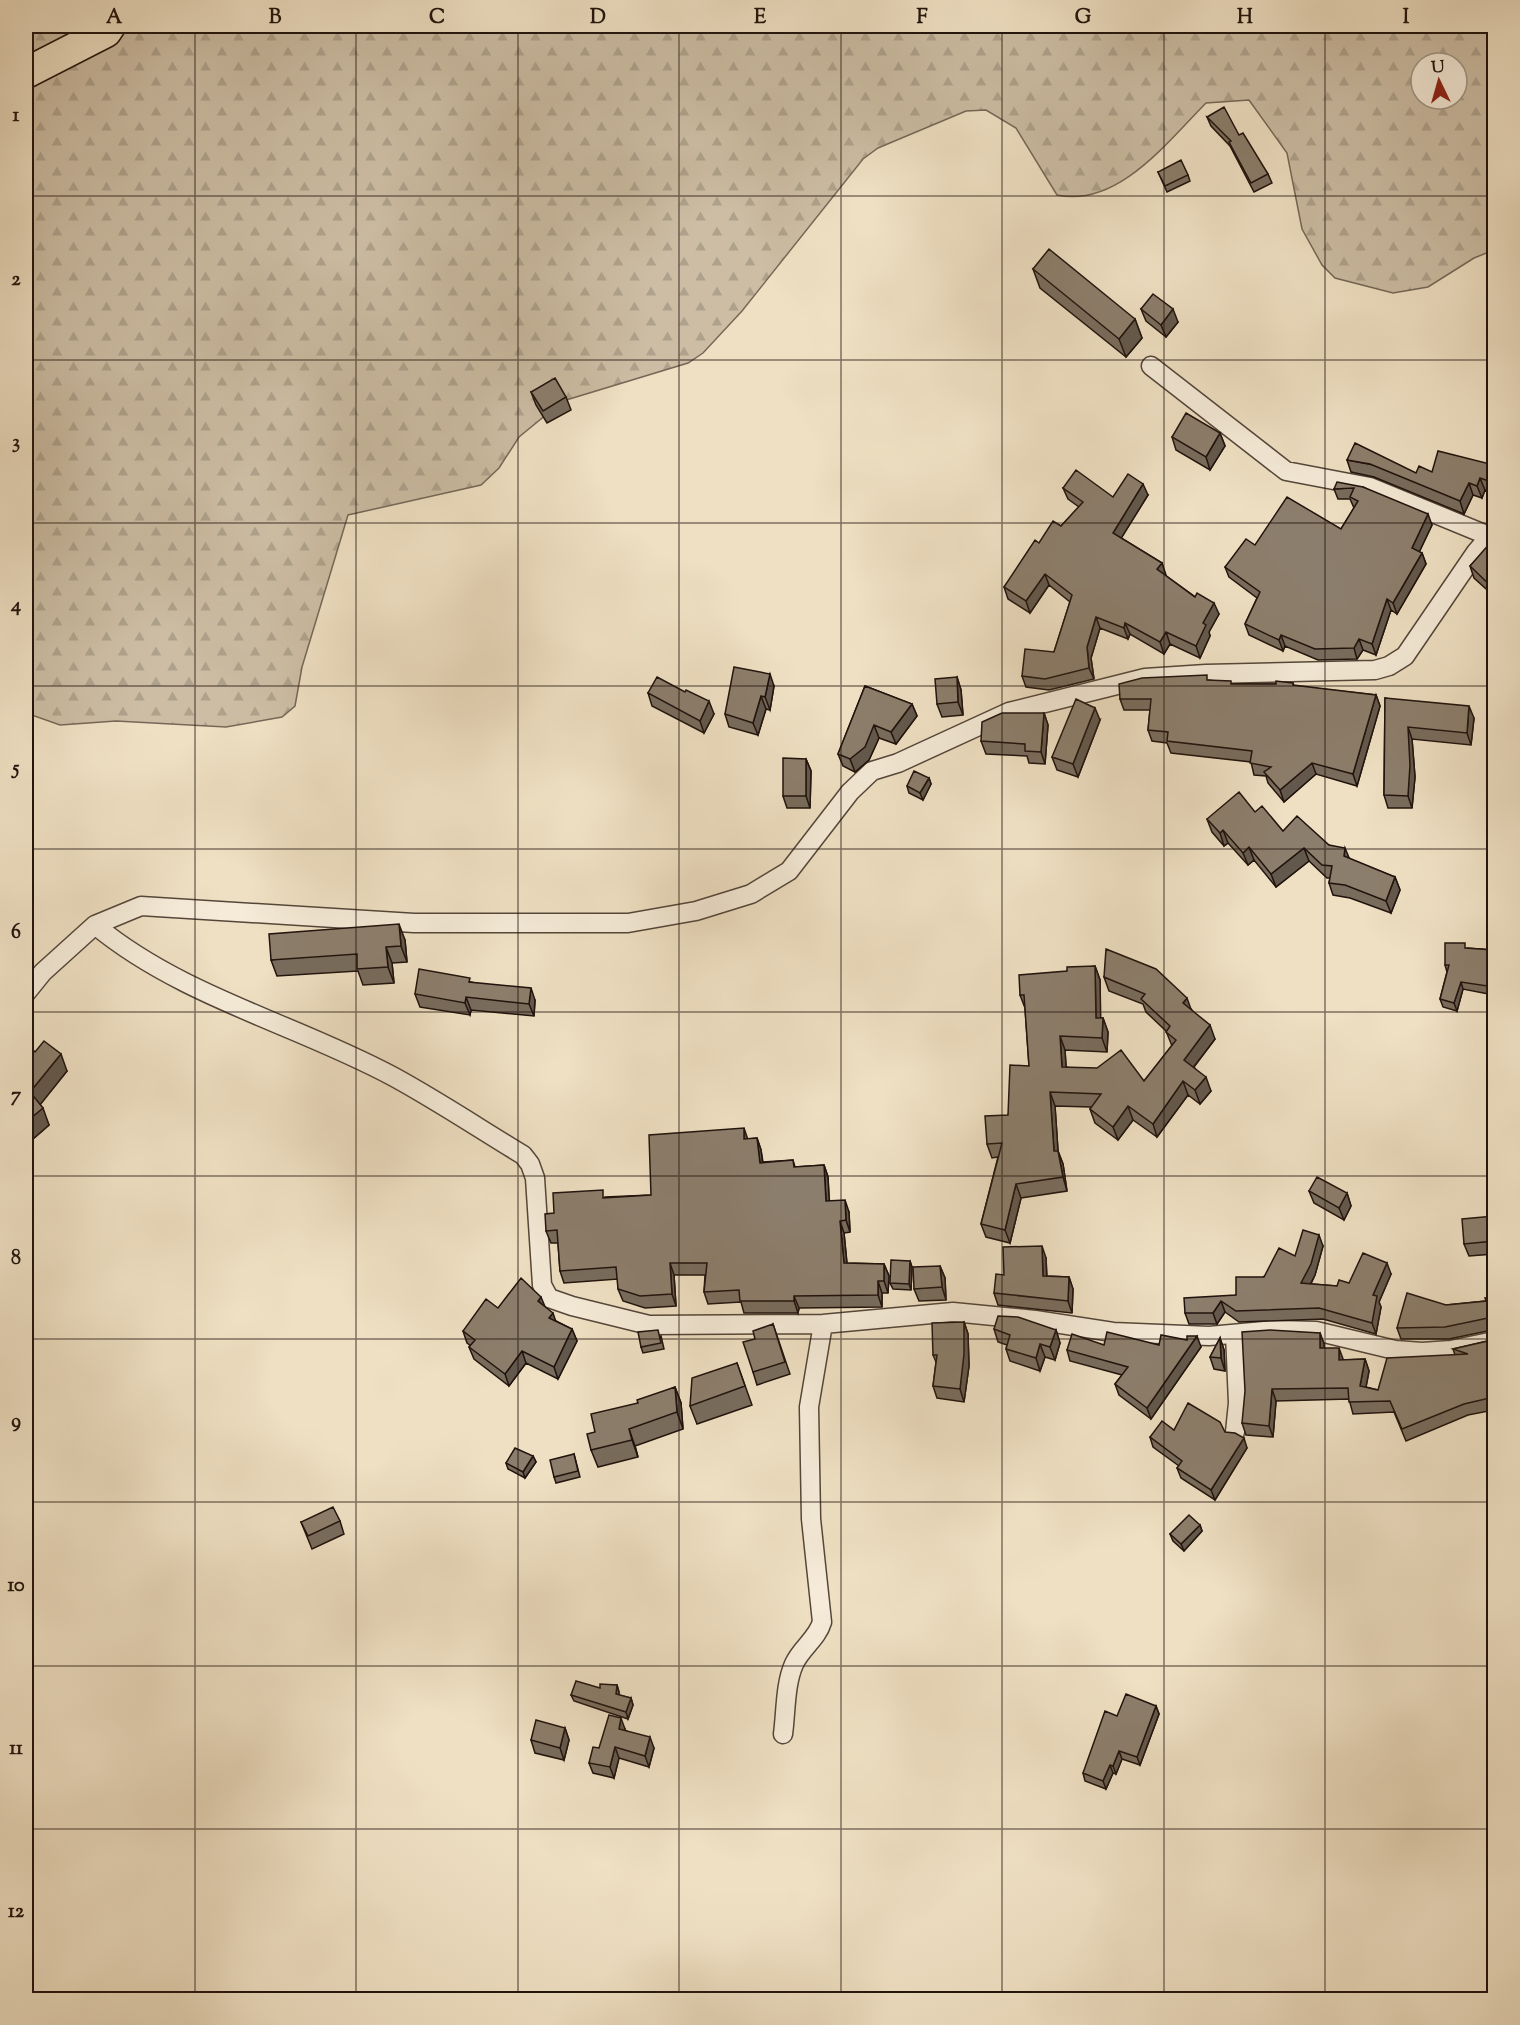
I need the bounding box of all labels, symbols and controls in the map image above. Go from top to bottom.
text: A [106,4,123,33]
text: B [269,4,282,33]
text: C [429,4,445,33]
text: D [590,4,606,33]
text: E [754,4,767,33]
text: F [916,4,928,33]
text: G [1075,4,1092,33]
text: H [1237,4,1253,33]
text: I [1403,4,1410,33]
north arrow [1409,51,1469,111]
text: U [1430,56,1446,81]
text: 1 [13,102,20,131]
text: 2 [11,266,21,295]
text: 3 [12,429,20,458]
text: 4 [10,592,21,621]
text: 5 [11,755,20,784]
text: 6 [11,919,21,948]
text: 7 [11,1082,22,1111]
text: 8 [11,1245,21,1274]
text: 9 [11,1408,21,1437]
text: 10 [7,1572,25,1601]
text: 11 [9,1735,23,1764]
text: 12 [8,1898,25,1927]

